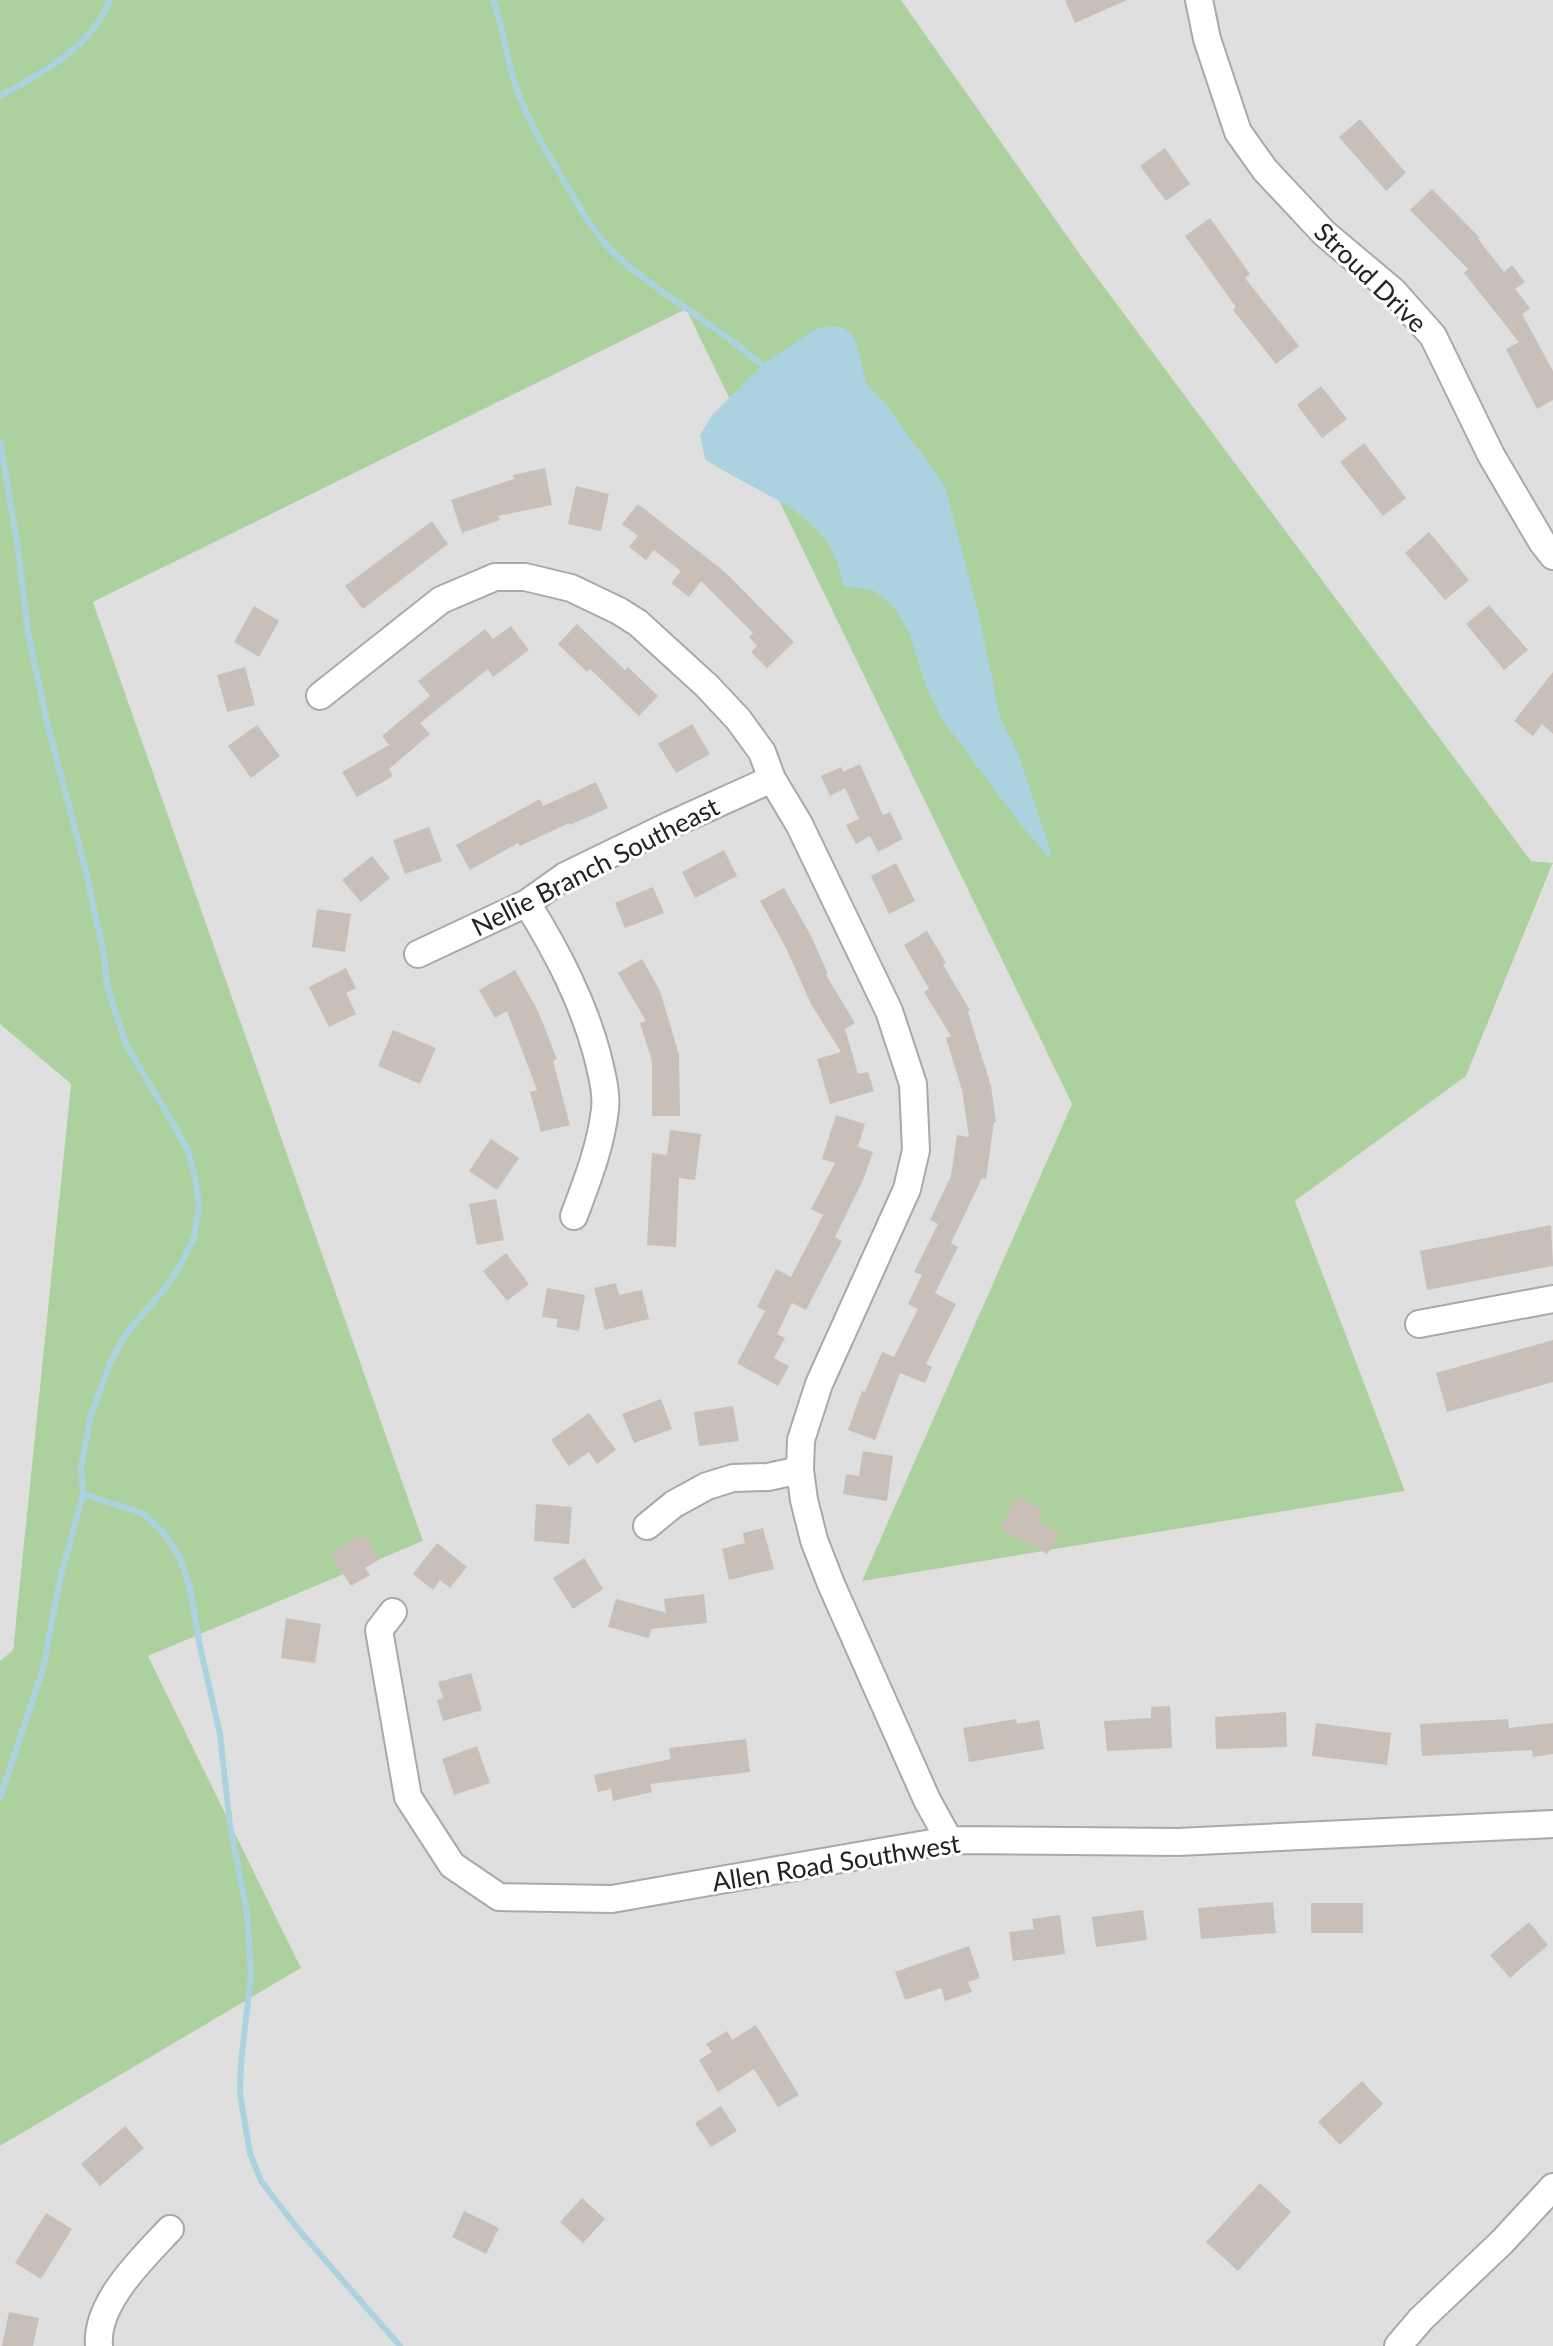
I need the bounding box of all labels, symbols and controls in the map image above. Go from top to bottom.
street label: Stroud Drive [1308,215,1434,339]
street label: Nellie Branch Southeast [466,789,725,942]
street label: Allen Road Southwest [710,1826,963,1897]

